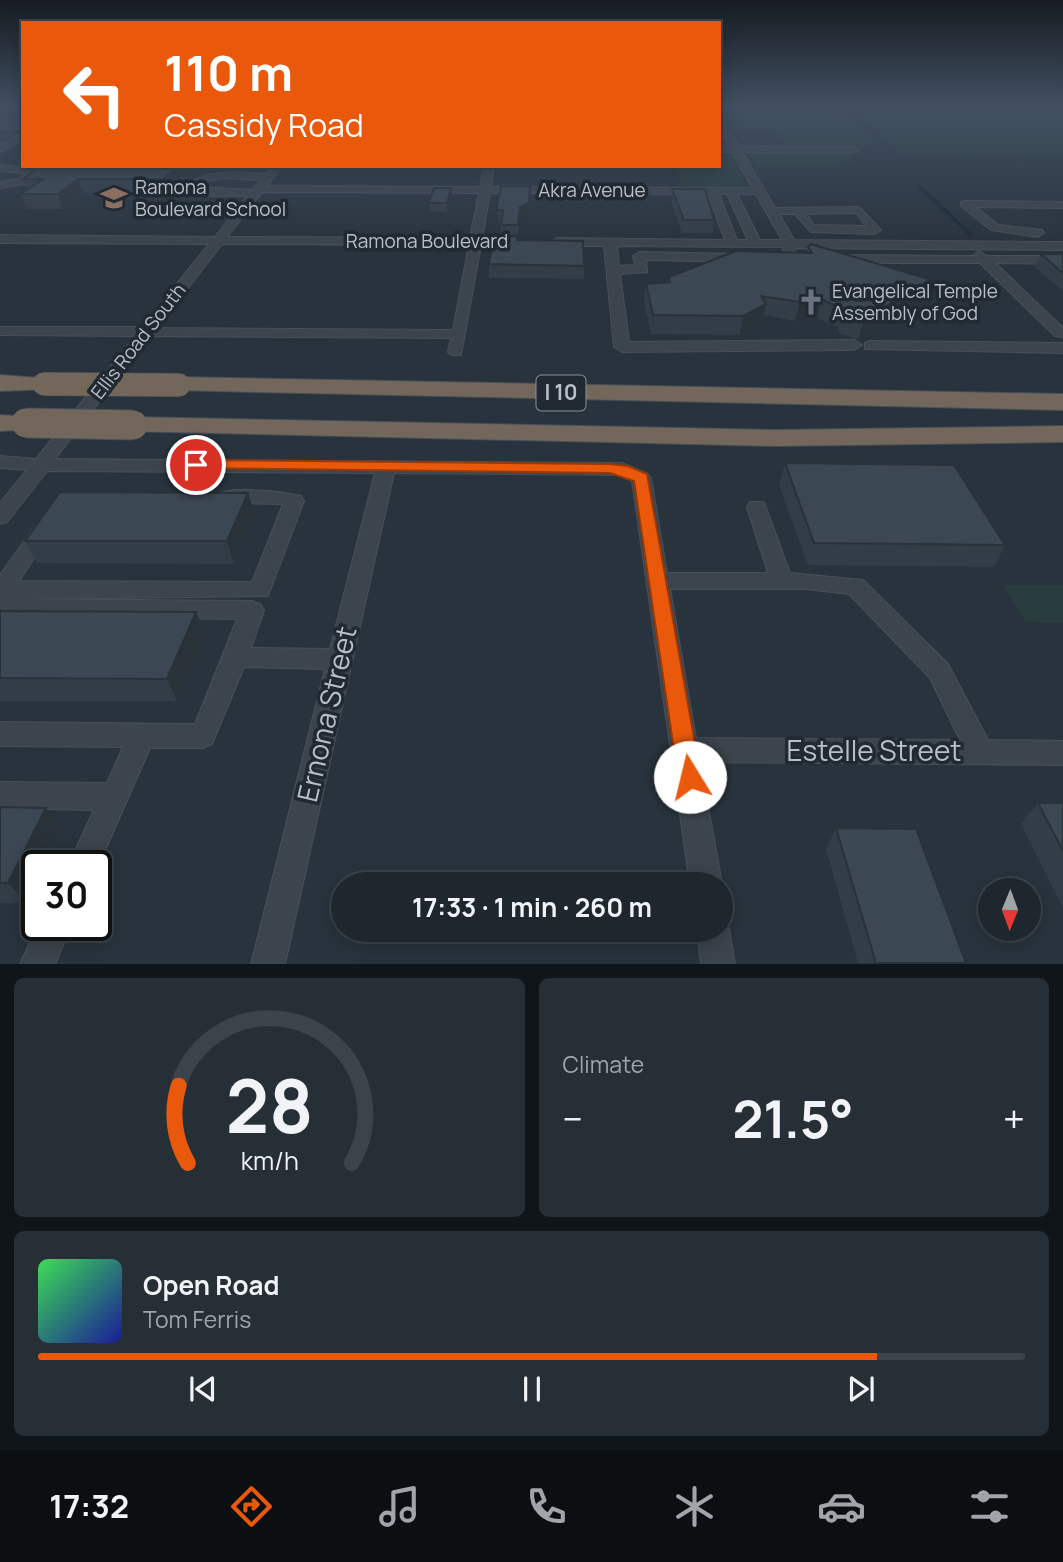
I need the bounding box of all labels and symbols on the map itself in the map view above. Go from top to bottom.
place label: Ramona Boulevard School [135,174,286,222]
street label: Akra Avenue [538,177,646,203]
school or university icon: Ramona Boulevard School [99,183,129,213]
street label: Ramona Boulevard [346,228,508,254]
street label: Ellis Road South [85,278,191,404]
place label: Evangelical Temple Assembly of God [832,278,998,326]
church icon: Evangelical Temple Assembly of God [796,287,826,317]
road number: I 10 [536,376,586,410]
pin [166,435,226,495]
street label: Ernona Street [287,622,365,805]
street label: Estelle Street [787,731,961,769]
position arrow [653,740,727,814]
speed limit sign: 30 [21,850,112,941]
north arrow [978,878,1041,942]

